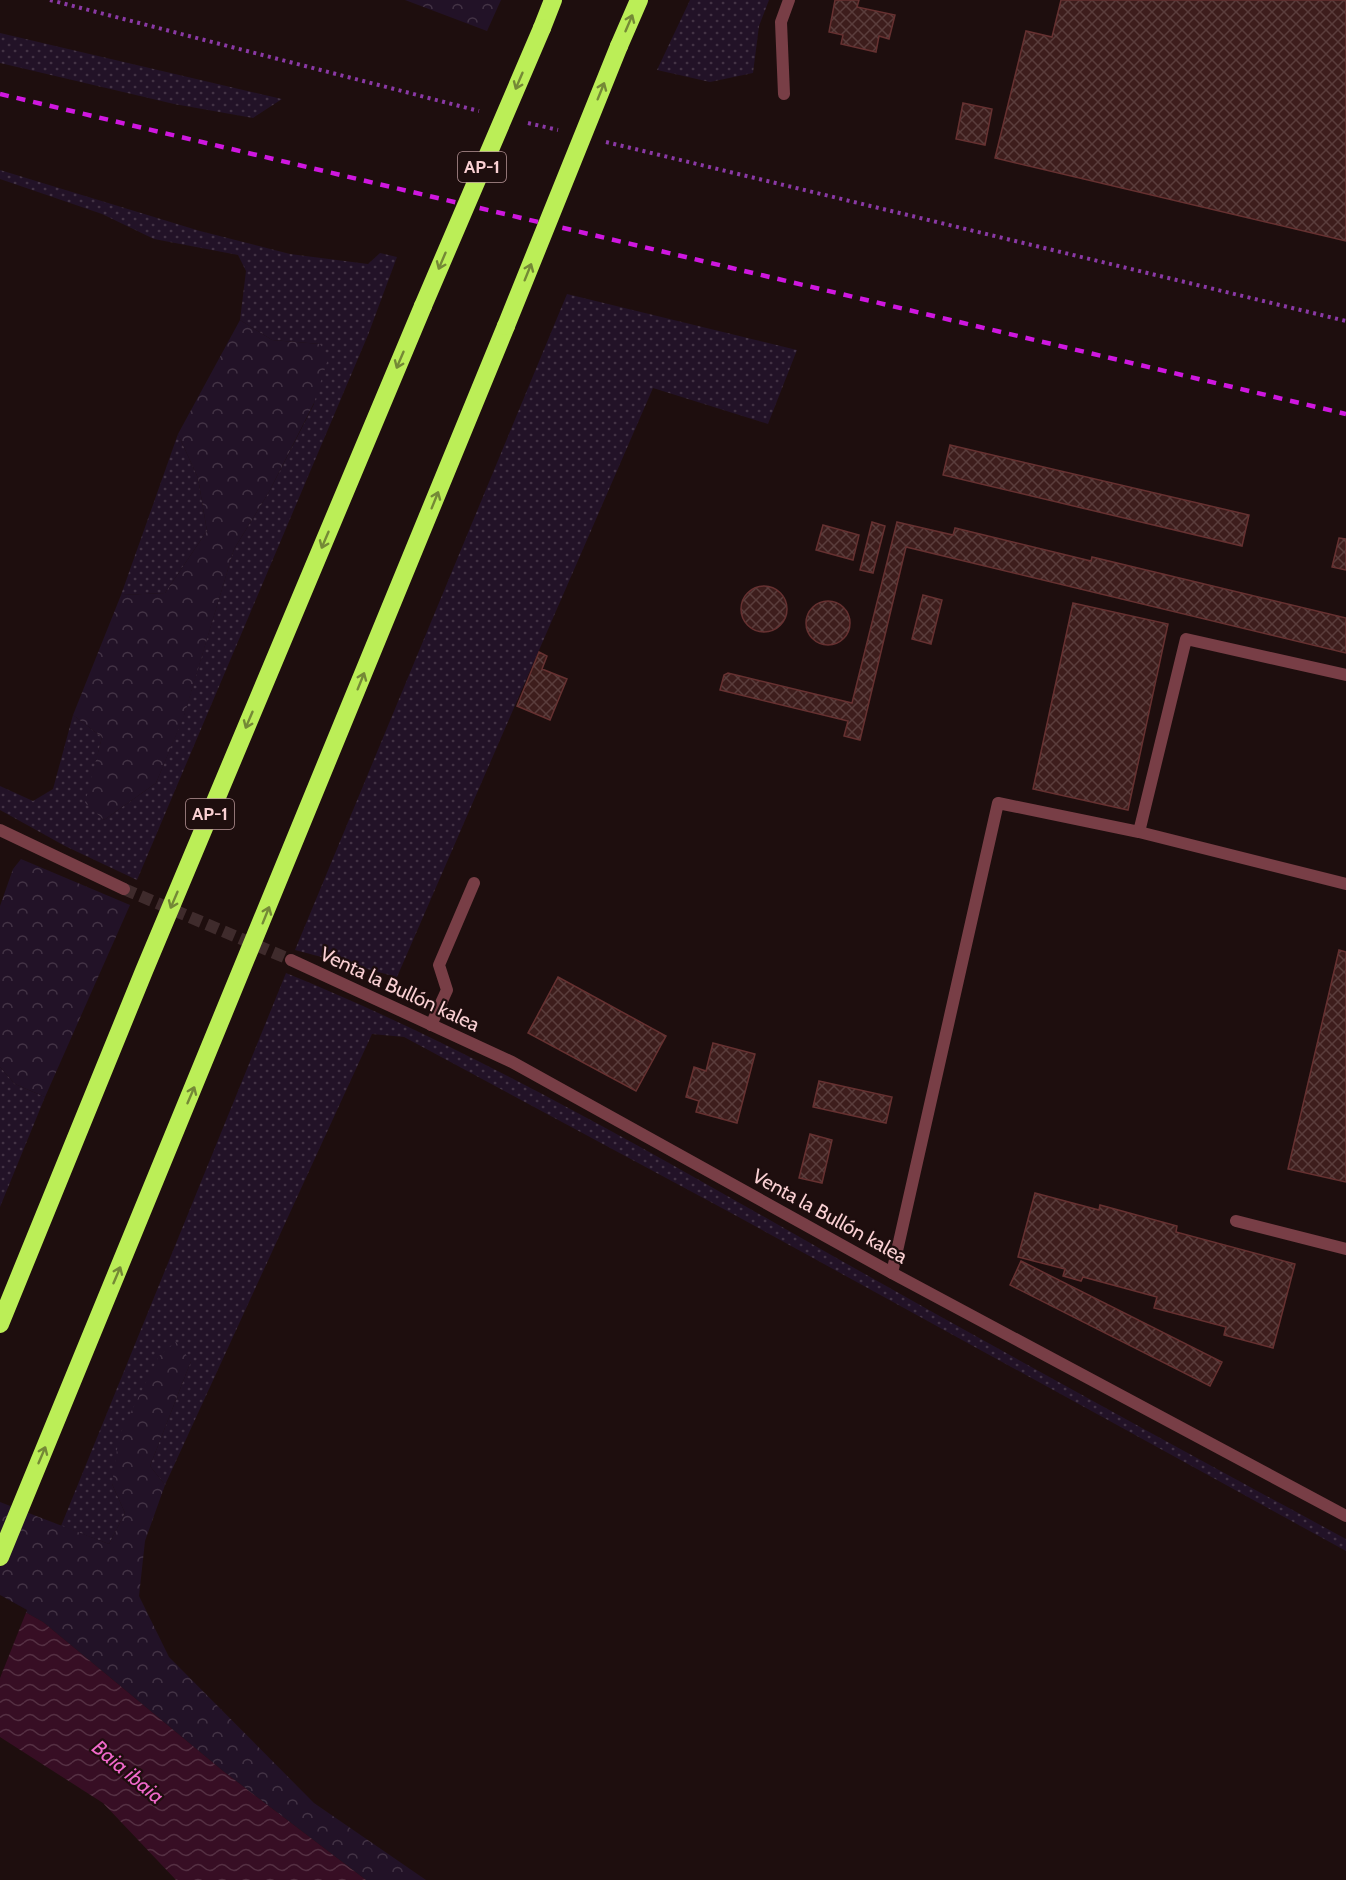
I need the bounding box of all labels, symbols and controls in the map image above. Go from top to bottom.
one-way arrow [624,14,635,33]
one-way arrow [512,72,524,90]
one-way arrow [596,82,607,101]
road number: AP-1 [458,152,506,182]
one-way arrow [436,251,447,269]
one-way arrow [523,263,534,282]
one-way arrow [394,351,405,369]
one-way arrow [430,492,441,510]
one-way arrow [319,530,330,549]
one-way arrow [356,672,367,691]
one-way arrow [243,710,254,729]
road number: AP-1 [186,799,234,829]
one-way arrow [168,890,179,908]
one-way arrow [261,906,272,925]
street label: Venta la Bullón kalea [316,942,484,1037]
one-way arrow [186,1087,197,1105]
street label: Venta la Bullón kalea [748,1164,912,1269]
one-way arrow [111,1267,123,1285]
one-way arrow [37,1447,48,1465]
water label: Baia ibaia [87,1734,169,1809]

